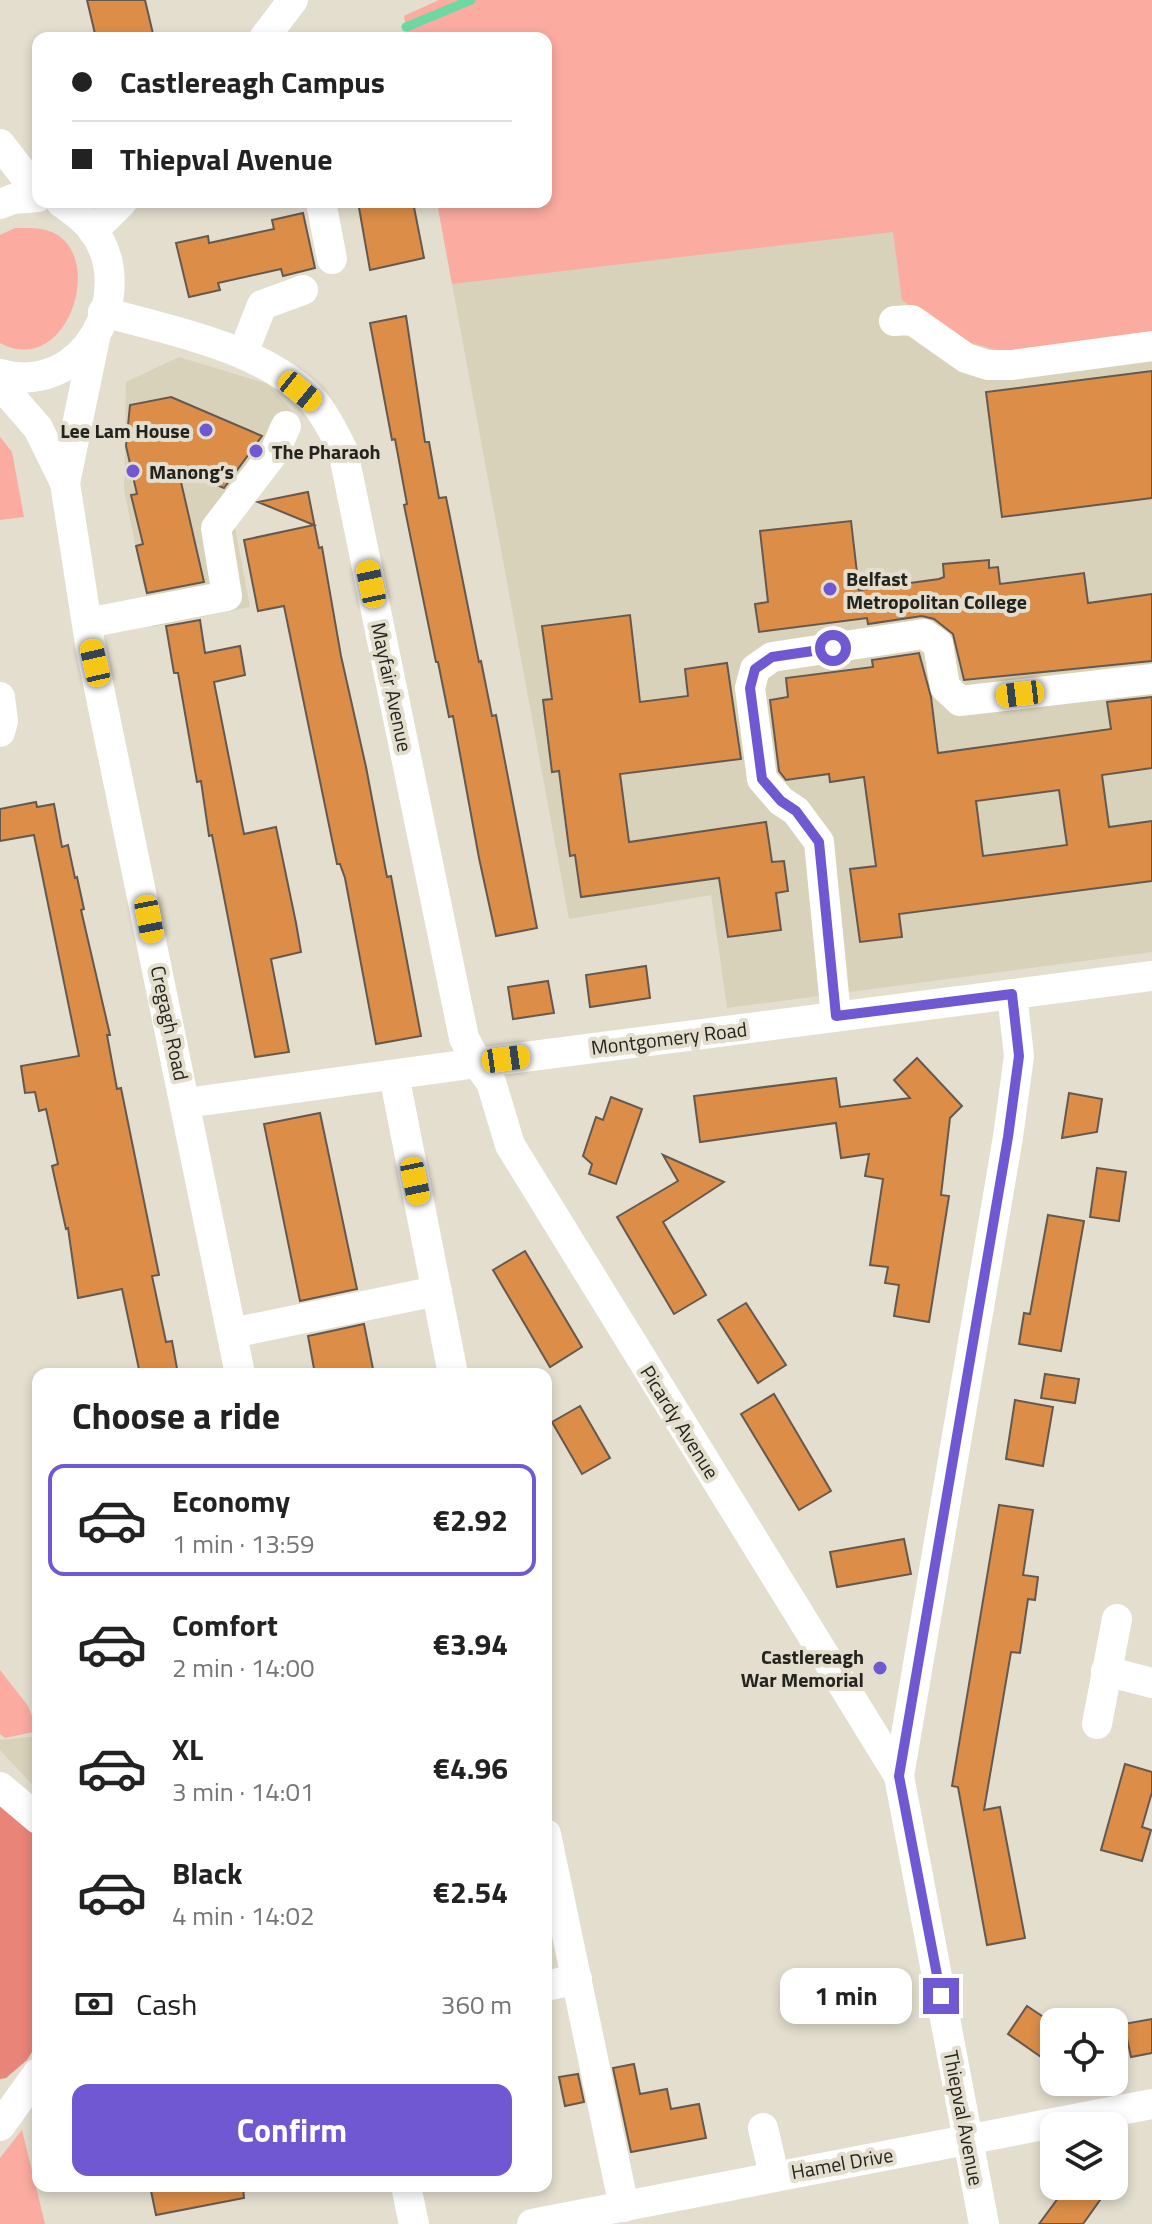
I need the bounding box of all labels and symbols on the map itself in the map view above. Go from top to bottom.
car [274,367,326,415]
place label: Lee Lam House [60,415,190,446]
marker: Lee Lam House [197,421,215,439]
place label: The Pharaoh [272,436,381,467]
marker: The Pharaoh [247,442,265,460]
place label: Manong’s [149,456,234,487]
marker: Manong’s [124,462,142,480]
car [354,558,388,610]
place label: Belfast Metropolitan College [846,563,1027,617]
marker: Belfast Metropolitan College [821,580,839,598]
street label: Mayfair Avenue [363,620,421,754]
route start [815,630,851,666]
car [78,637,112,689]
car [995,679,1045,709]
car [133,893,165,945]
street label: Cregagh Road [143,963,197,1083]
street label: Montgomery Road [589,1013,749,1063]
car [481,1044,531,1074]
car [398,1155,432,1207]
street label: Picardy Avenue [633,1359,727,1485]
place label: Castlereagh War Memorial [741,1641,864,1695]
marker: Castlereagh War Memorial [871,1659,889,1677]
callout: 1 min [781,1968,913,2024]
route end [923,1978,959,2014]
street label: Thiepval Avenue [936,2048,992,2188]
street label: Hamel Drive [789,2139,895,2187]

